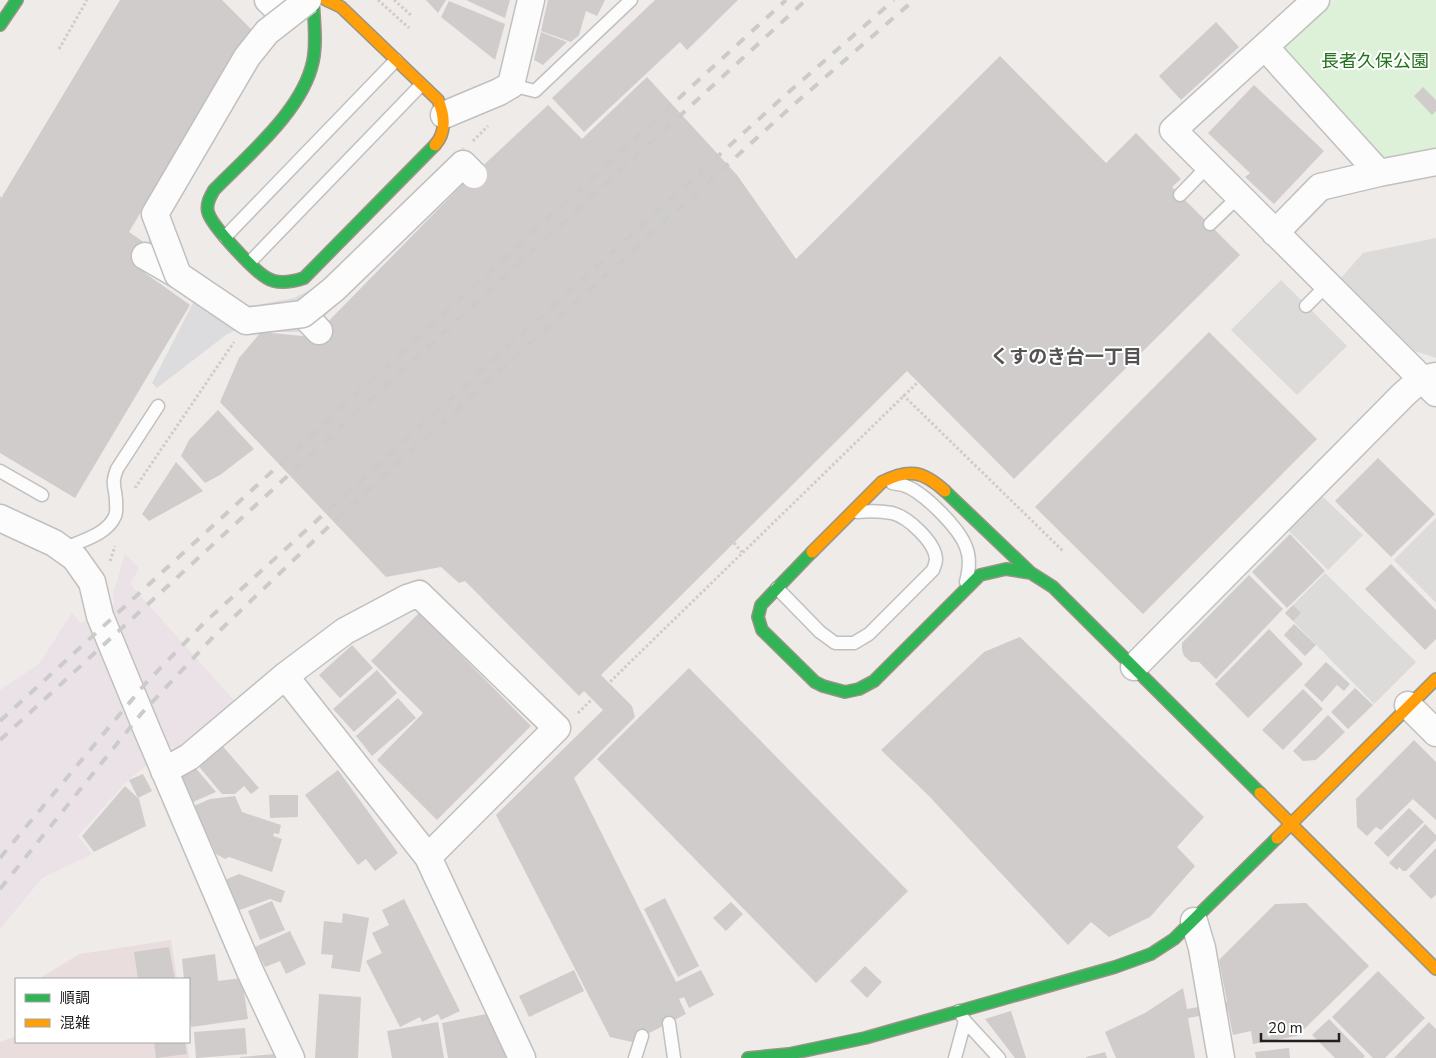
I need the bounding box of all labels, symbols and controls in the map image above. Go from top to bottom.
park label: 長者久保公園 [1321,49,1429,73]
district label: くすのき台一丁目 [990,344,1142,370]
legend [15,978,190,1043]
text: 順調 [60,988,90,1008]
scale bar [1261,1010,1338,1042]
text: 混雑 [60,1013,90,1033]
text: 20 m [1268,1018,1303,1038]

